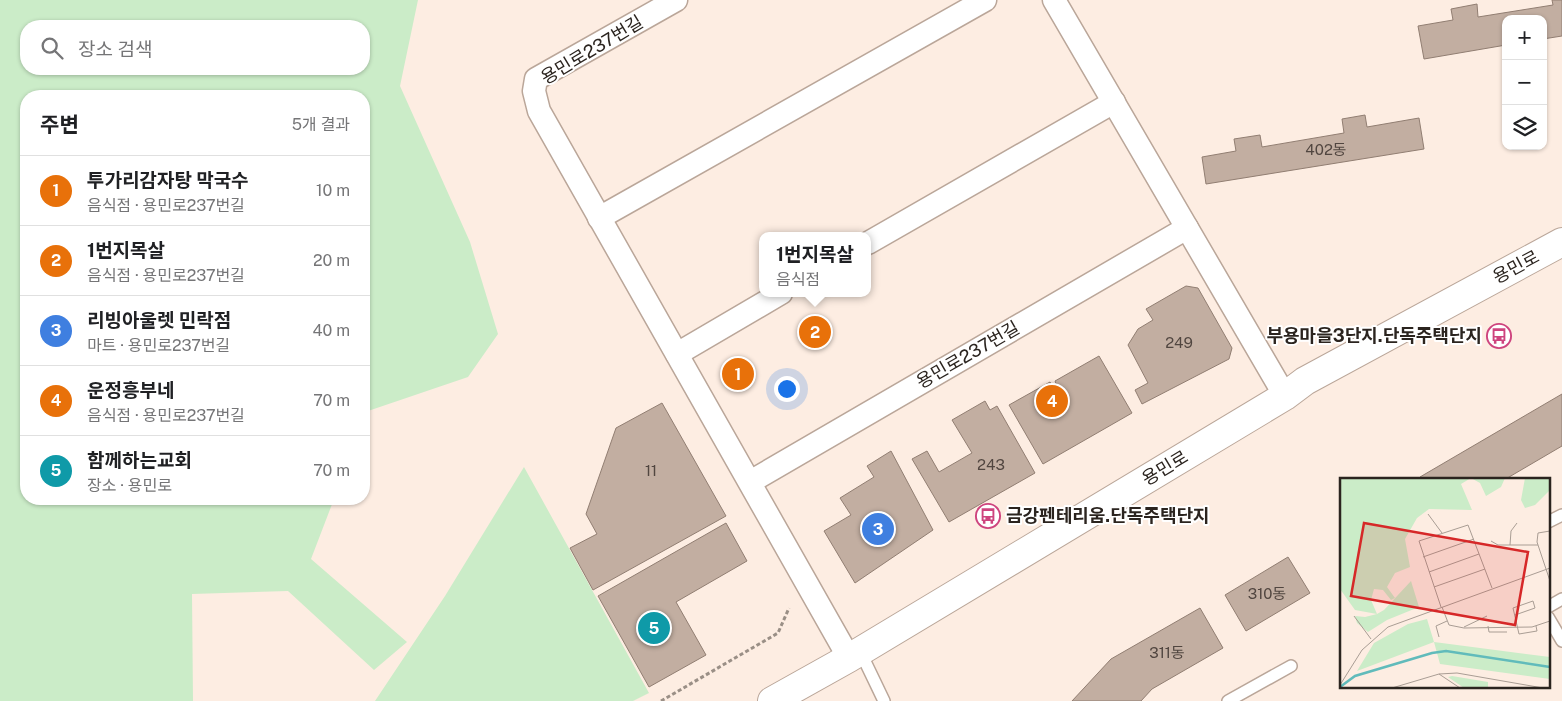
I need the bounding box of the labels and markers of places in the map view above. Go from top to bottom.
pin: 2 [799,313,831,351]
bus stop icon: 부용마을3단지.단독주택단지 [1486,323,1512,349]
place label: 부용마을3단지.단독주택단지 [1266,325,1482,346]
pin: 1 [722,355,754,393]
pin: 4 [1036,382,1068,420]
bus stop icon: 금강펜테리움.단독주택단지 [975,503,1001,529]
place label: 금강펜테리움.단독주택단지 [1006,505,1210,526]
pin: 3 [862,510,894,548]
pin: 5 [638,609,670,647]

